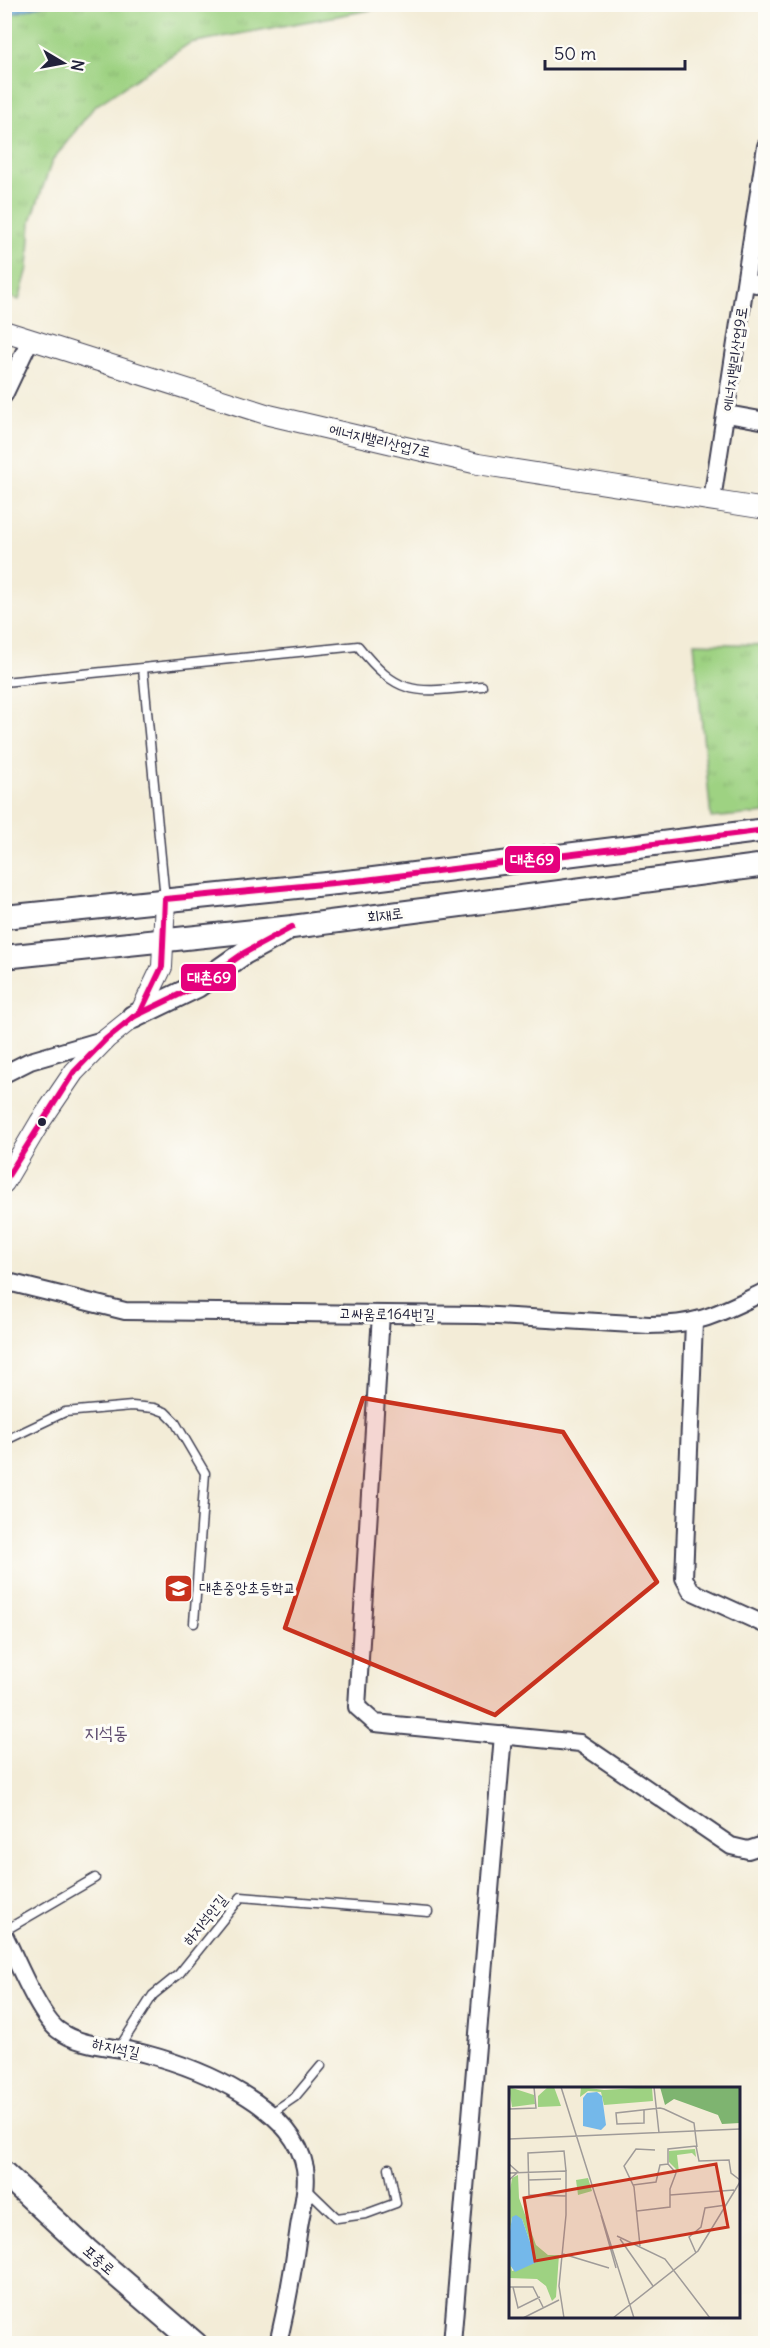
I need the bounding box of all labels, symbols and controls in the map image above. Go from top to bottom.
north arrow [33,33,93,93]
scale bar [545,33,684,71]
text: 50 m [554,42,596,65]
text: N [67,58,89,73]
street label: 에너지밸리산업9로 [718,306,751,412]
street label: 에너지밸리산업7로 [327,420,433,461]
line badge: 대촌69 [504,845,561,874]
text: 대촌69 [510,849,554,869]
street label: 회재로 [366,903,404,926]
line badge: 대촌69 [180,963,237,992]
text: 대촌69 [187,967,231,987]
unlabelled marker [36,1116,48,1128]
street label: 고싸움로164번길 [339,1303,435,1324]
school or university icon: 대촌중앙초등학교 [162,1572,194,1604]
place label: 대촌중앙초등학교 [199,1578,296,1597]
district label: 지석동 [84,1721,128,1744]
street label: 하지석안길 [178,1890,231,1949]
street label: 하지석길 [91,2033,142,2062]
inset map [509,2087,740,2318]
street label: 포충로 [79,2241,119,2279]

